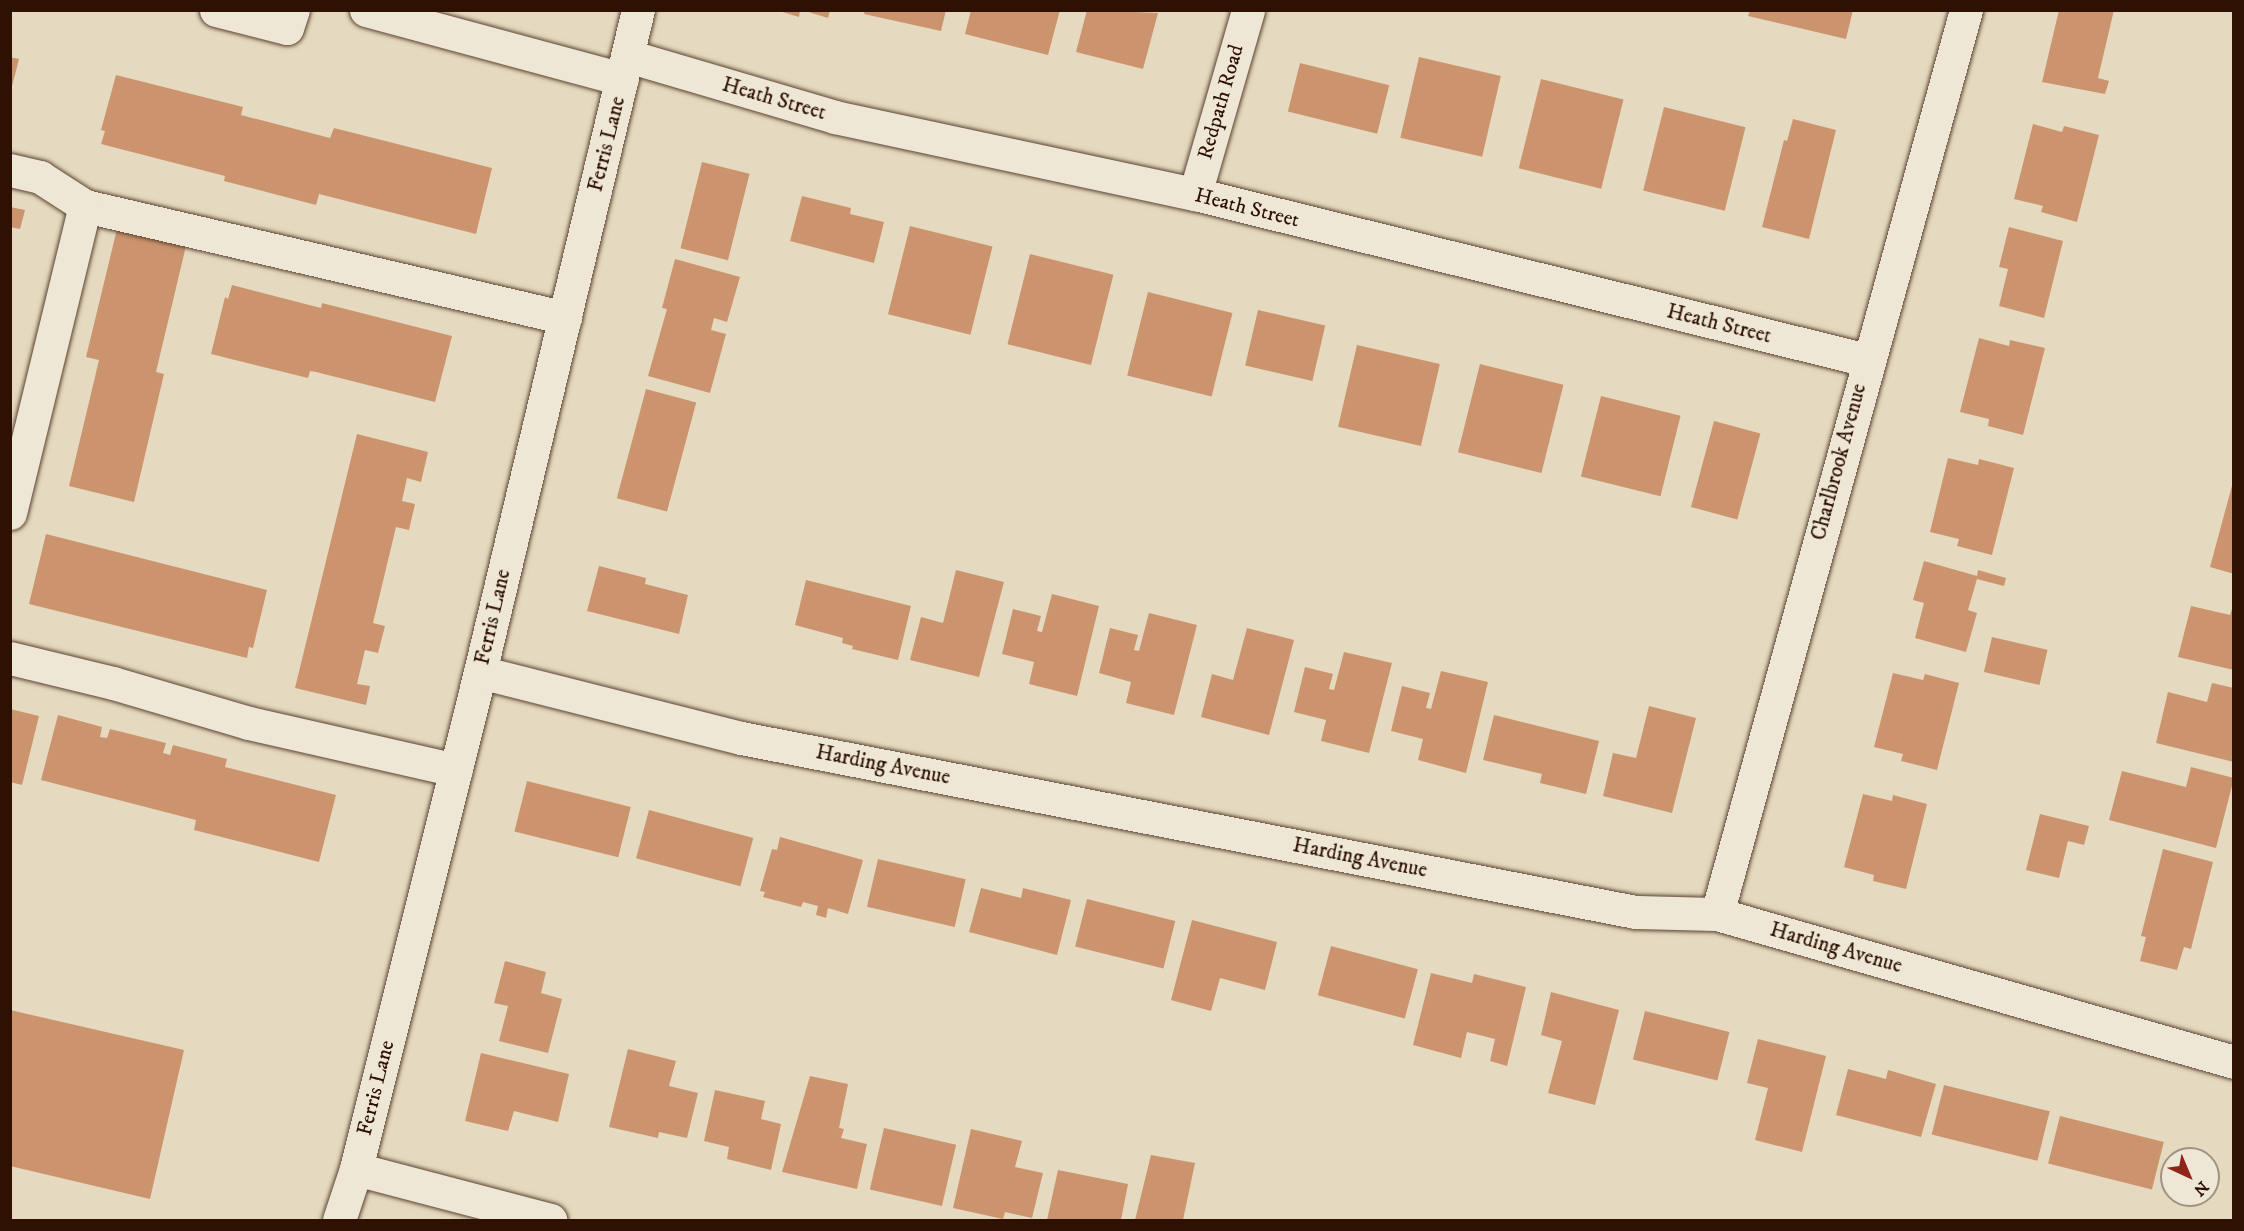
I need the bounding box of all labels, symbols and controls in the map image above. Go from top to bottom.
street label: Redpath Road [1193,42,1249,162]
street label: Heath Street [719,72,829,126]
street label: Ferris Lane [583,94,631,194]
street label: Heath Street [1192,183,1302,233]
street label: Heath Street [1664,299,1774,349]
street label: Charlbrook Avenue [1806,381,1872,543]
street label: Ferris Lane [470,567,516,667]
street label: Harding Avenue [814,740,952,790]
street label: Harding Avenue [1291,833,1429,883]
street label: Harding Avenue [1767,917,1905,979]
street label: Ferris Lane [352,1038,400,1138]
north arrow [2160,1147,2220,1207]
text: N [2189,1177,2213,1200]

